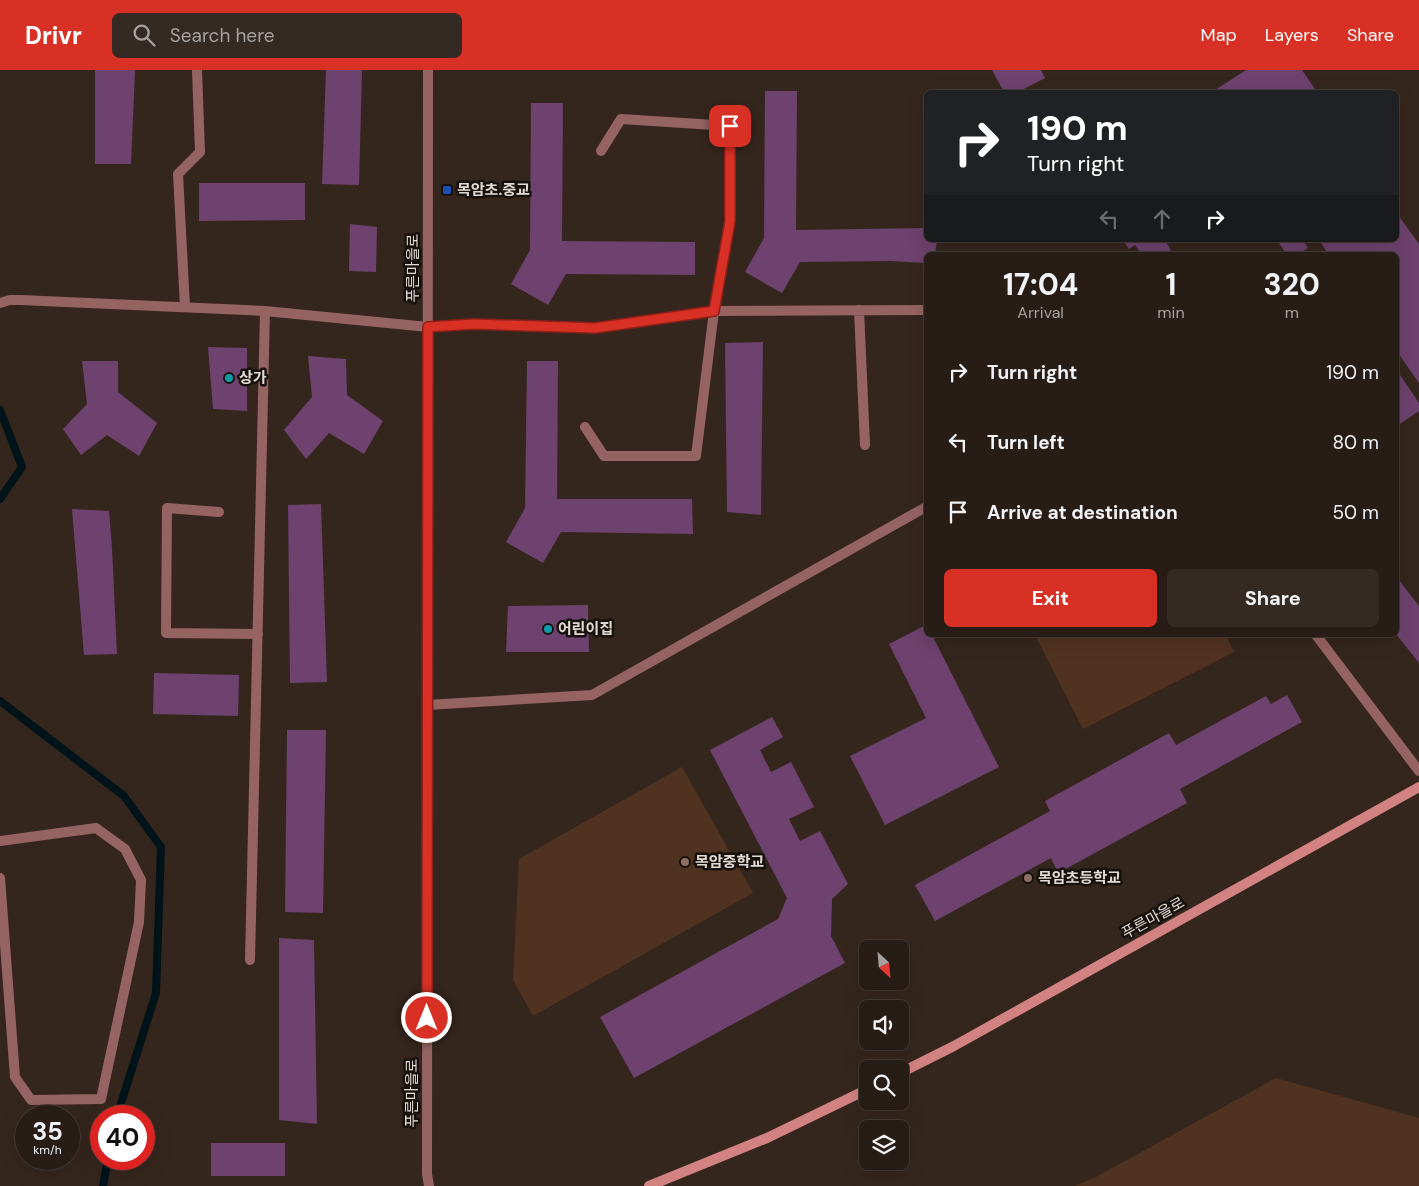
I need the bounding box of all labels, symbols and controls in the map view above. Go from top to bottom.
search box [112,13,462,58]
text: Drivr [25,20,82,51]
icon: search [130,21,158,49]
text: Search here [170,23,275,48]
text: Map [1201,23,1237,47]
text: Layers [1265,23,1319,47]
text: Share [1347,23,1394,47]
pin [709,105,751,147]
text: 190 m [1027,105,1128,151]
icon: right [944,110,1009,175]
icon: arrive [716,112,744,140]
text: Turn right [1027,149,1124,178]
place label: 목암초.중교 [457,180,530,200]
marker: 목암초.중교 [441,184,453,196]
icon: left [1095,205,1123,233]
icon: ahead [1148,205,1176,233]
icon: right [1201,205,1229,233]
street label: 푸른마을로 [403,233,423,303]
text: 17:04 [1003,265,1078,304]
text: 1 [1165,265,1176,304]
text: 320 [1264,265,1320,304]
text: Arrival [1017,302,1064,323]
text: min [1157,302,1185,323]
text: m [1285,302,1299,323]
icon: right [944,358,972,386]
text: Turn right [987,360,1077,385]
text: 190 m [1326,360,1379,385]
place label: 상가 [239,368,267,388]
marker: 상가 [223,372,235,384]
icon: left [944,428,972,456]
text: Turn left [987,430,1065,455]
text: 80 m [1332,430,1379,455]
icon: arrive [944,498,972,526]
text: Arrive at destination [987,500,1178,525]
text: 50 m [1332,500,1379,525]
button: Exit [944,569,1157,627]
button: Share [1167,569,1379,627]
place label: 어린이집 [558,619,613,639]
marker: 어린이집 [542,623,554,635]
place label: 목암중학교 [695,852,764,872]
marker: 목암중학교 [679,856,691,868]
place label: 목암초등학교 [1038,868,1121,888]
marker: 목암초등학교 [1022,872,1034,884]
street label: 푸른마을로 [1118,893,1188,943]
north arrow [859,940,909,990]
map controls [859,940,909,1170]
position arrow [400,991,452,1043]
button: sound [859,1000,909,1050]
street label: 푸른마을로 [402,1058,422,1128]
button: search [859,1060,909,1110]
speed limit sign: 40 [90,1105,155,1170]
text: 35 [32,1115,63,1148]
button: layers [859,1120,909,1170]
text: km/h [33,1142,62,1158]

